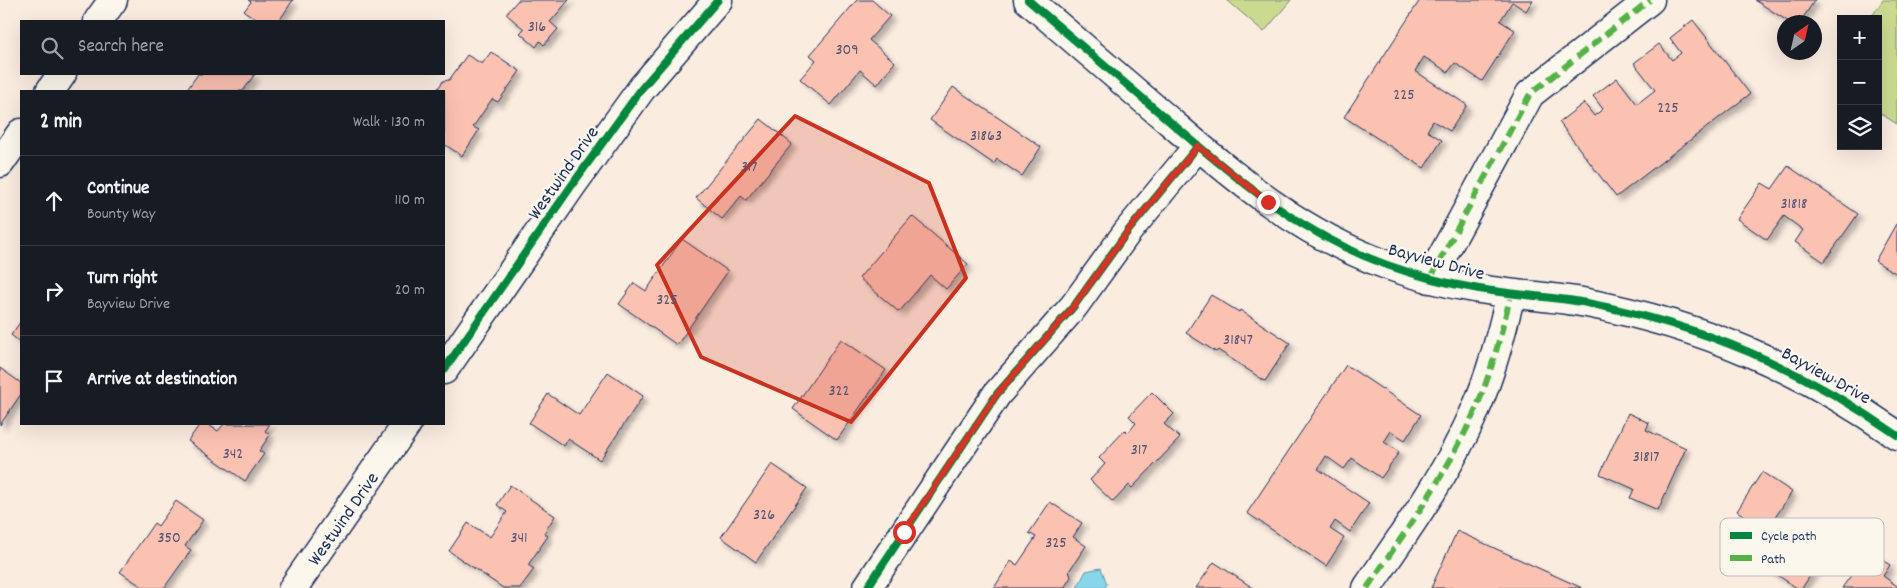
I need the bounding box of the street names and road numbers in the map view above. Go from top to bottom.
street label: Westwind Drive [523,122,607,226]
street label: Bayview Drive [1385,238,1487,289]
street label: Bayview Drive [1776,341,1875,413]
street label: Westwind Drive [303,468,387,572]

